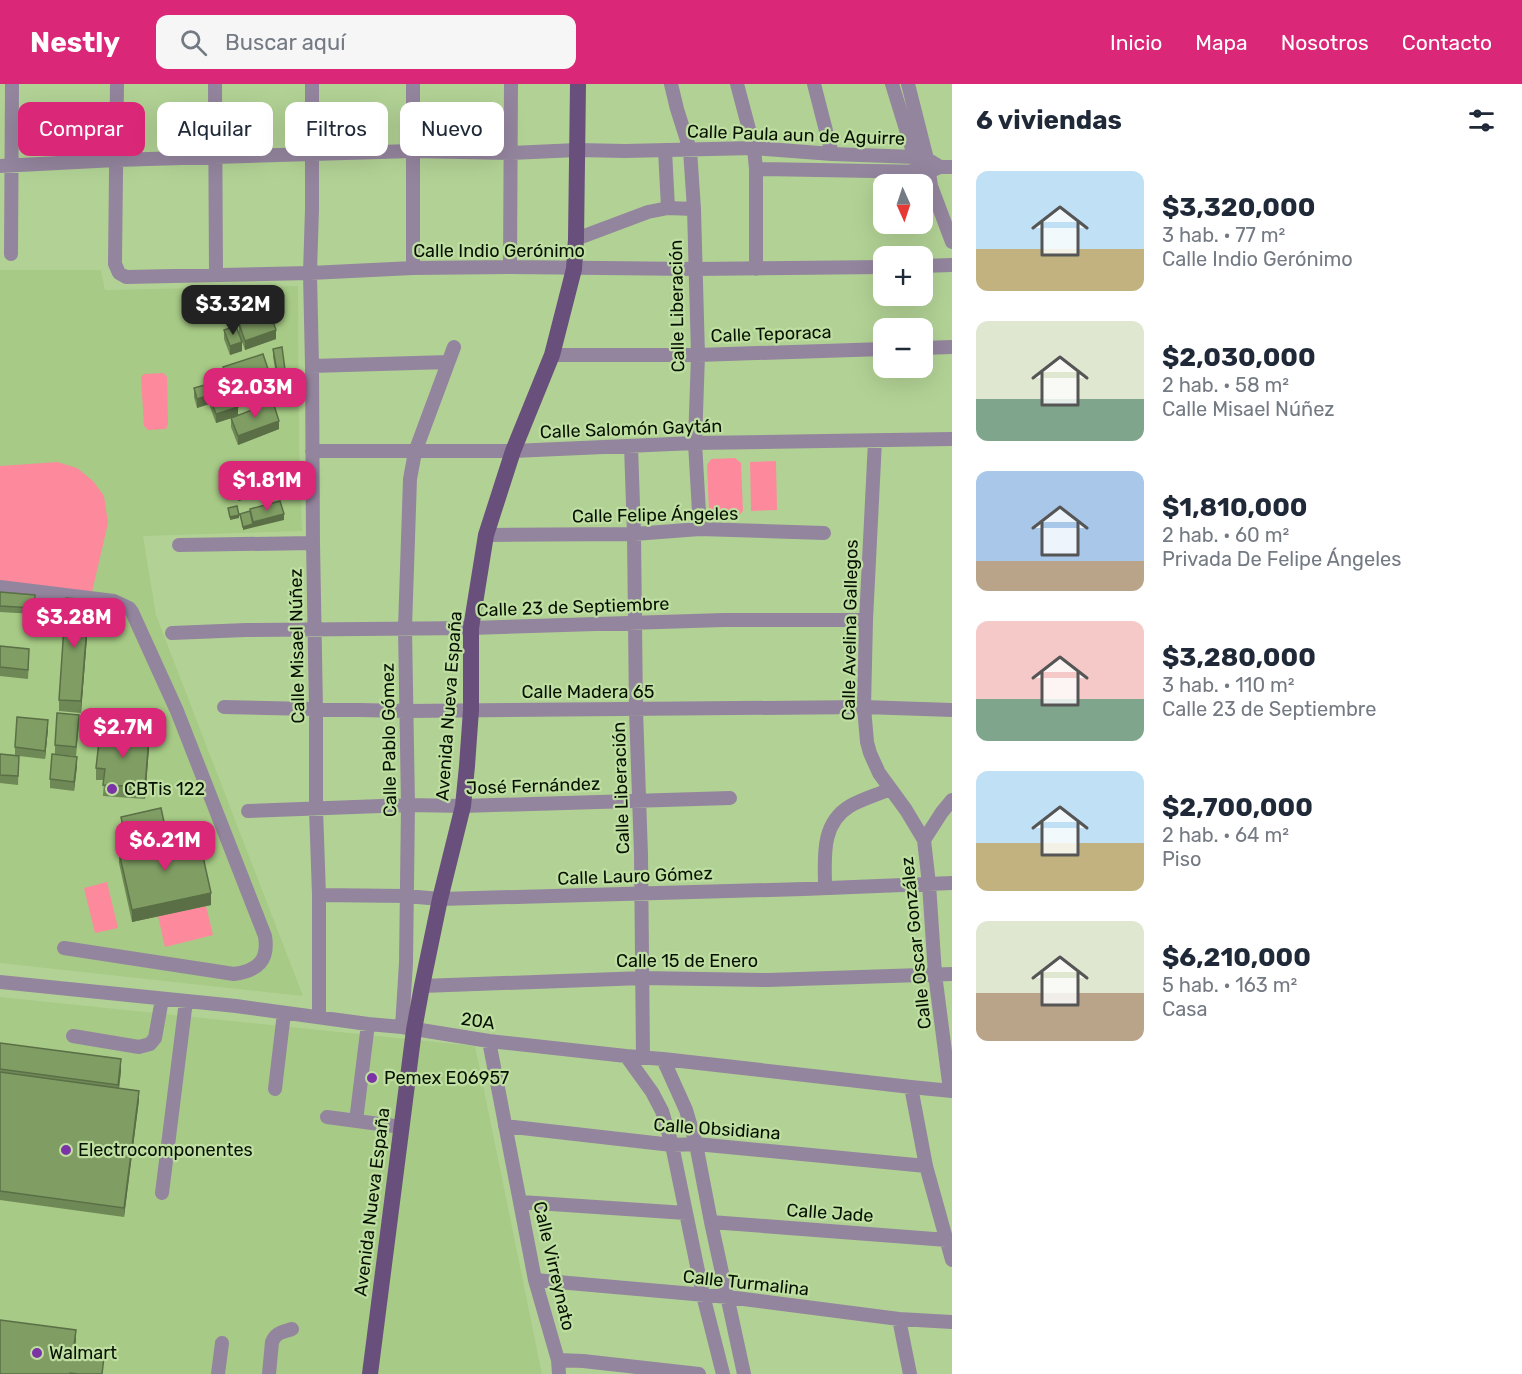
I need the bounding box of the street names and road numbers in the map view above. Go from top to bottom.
street label: Calle Paula aun de Aguirre [687,120,905,150]
street label: Calle Indio Gerónimo [413,240,585,262]
street label: Calle Liberación [665,240,689,372]
street label: Calle Teporaca [710,321,832,347]
street label: Calle Salomón Gaytán [539,415,723,443]
street label: Calle Felipe Ángeles [572,503,738,527]
street label: Calle Avelina Gallegos [837,539,863,721]
street label: Calle Misael Núñez [285,568,309,724]
street label: Calle 23 de Septiembre [476,593,670,621]
street label: Avenida Nueva España [431,610,467,802]
street label: Calle Pablo Gómez [377,663,401,817]
street label: Calle Madera 65 [522,681,654,703]
street label: Calle Liberación [608,721,634,855]
street label: José Fernández [465,773,601,799]
street label: Calle Oscar González [896,856,936,1030]
street label: Calle Lauro Gómez [557,862,713,890]
street label: Calle 15 de Enero [616,950,758,972]
street label: 20A [460,1008,496,1034]
street label: Avenida Nueva España [349,1106,395,1298]
street label: Calle Obsidiana [653,1114,781,1144]
street label: Calle Virreynato [528,1199,580,1333]
street label: Calle Jade [786,1199,874,1227]
street label: Calle Turmalina [682,1265,810,1301]

